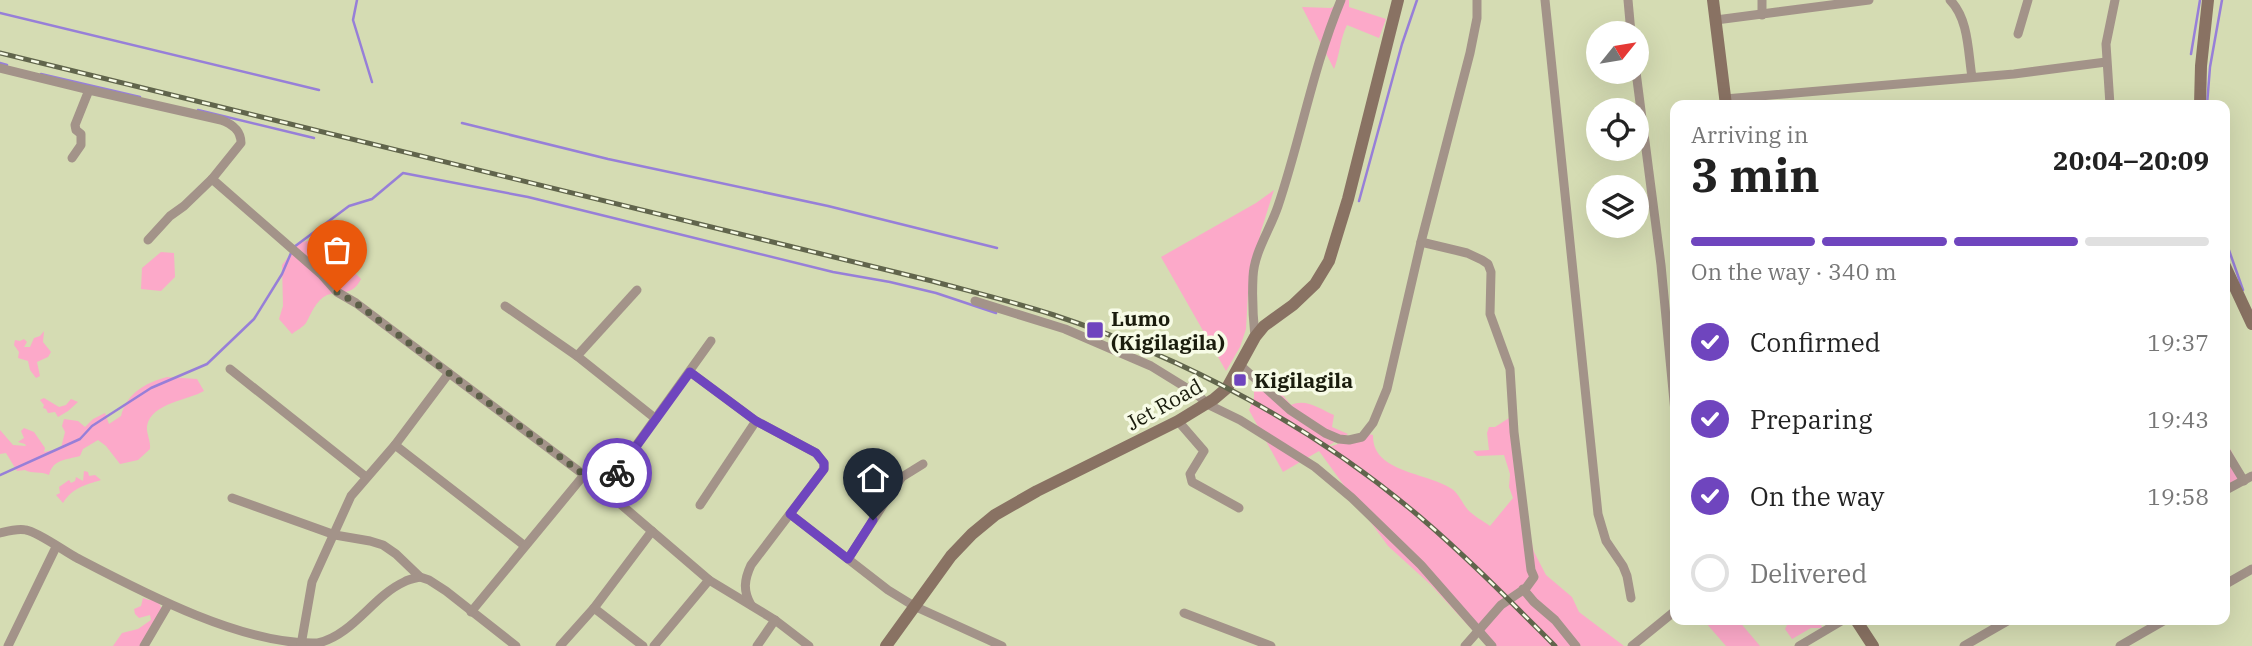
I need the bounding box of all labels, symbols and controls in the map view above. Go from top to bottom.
north arrow [1586,21,1648,84]
map controls [1586,21,1649,238]
button: locate [1586,98,1649,161]
text: Arriving in [1691,119,1808,149]
text: 20:04–20:09 [2053,143,2209,177]
text: 3 min [1691,145,1820,205]
button: layers [1586,175,1649,238]
pin [307,220,367,292]
icon: bag [318,231,356,269]
text: On the way · 340 m [1691,256,1897,286]
place label: Lumo (Kigilagila) [1111,304,1225,356]
marker: Lumo (Kigilagila) [1085,320,1105,340]
icon: check [1691,323,1729,361]
text: Confirmed [1750,325,1881,359]
text: 19:37 [2147,327,2209,357]
place label: Kigilagila [1254,366,1353,394]
street label: Jet Road [1121,372,1207,436]
marker: Kigilagila [1232,372,1248,388]
icon: check [1691,400,1729,438]
text: Preparing [1750,402,1872,436]
text: 19:43 [2147,404,2209,434]
courier [582,438,652,508]
pin [843,448,903,520]
icon: bike [598,454,636,492]
icon: home [854,459,892,497]
icon: check [1691,477,1729,515]
text: On the way [1750,479,1884,513]
text: 19:58 [2147,481,2209,511]
text: Delivered [1750,556,1867,590]

